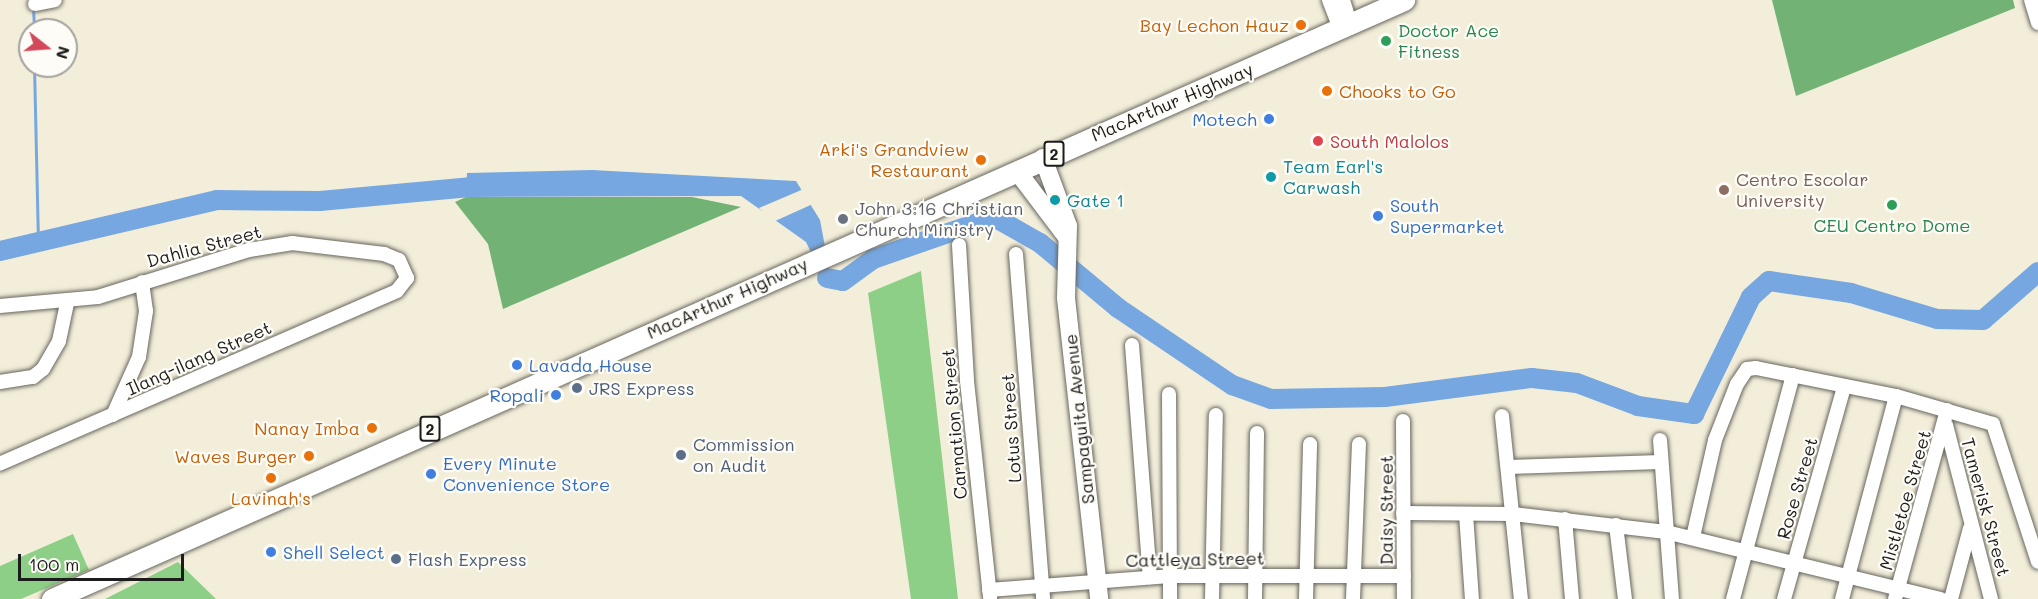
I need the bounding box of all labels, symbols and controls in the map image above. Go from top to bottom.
place label: Bay Lechon Hauz [1140,14,1289,36]
north arrow [18,18,78,78]
marker: Bay Lechon Hauz [1294,18,1308,32]
place label: Doctor Ace Fitness [1398,20,1499,63]
marker: Doctor Ace Fitness [1379,34,1393,48]
text: N [52,44,76,62]
street label: MacArthur Highway [1088,58,1256,146]
place label: Chooks to Go [1339,80,1456,102]
marker: Chooks to Go [1320,84,1334,98]
place label: Motech [1192,108,1257,130]
marker: Motech [1262,112,1276,126]
place label: South Malolos [1330,130,1449,152]
marker: South Malolos [1311,134,1325,148]
place label: Arki's Grandview Restaurant [819,139,969,182]
road number: 2 [1044,141,1064,167]
marker: Arki's Grandview Restaurant [974,153,988,167]
place label: Team Earl's Carwash [1283,156,1383,198]
place label: Centro Escolar University [1736,169,1868,212]
marker: Team Earl's Carwash [1264,170,1278,184]
marker: Centro Escolar University [1717,183,1731,197]
place label: Gate 1 [1067,189,1124,211]
marker: Gate 1 [1048,193,1062,207]
place label: South Supermarket [1390,195,1504,238]
place label: John 3:16 Christian Church Ministry [855,198,1023,240]
marker: CEU Centro Dome [1885,198,1899,212]
marker: South Supermarket [1371,209,1385,223]
marker: John 3:16 Christian Church Ministry [836,212,850,226]
place label: CEU Centro Dome [1814,214,1970,236]
street label: Dahlia Street [144,220,264,272]
street label: MacArthur Highway [643,253,811,343]
street label: Ilang-ilang Street [123,316,275,400]
street label: Sampaguita Avenue [1059,333,1099,505]
street label: Carnation Street [937,348,971,500]
place label: Lavada House [529,354,652,376]
marker: Lavada House [510,358,524,372]
street label: Lotus Street [996,373,1026,483]
place label: JRS Express [589,377,695,399]
marker: JRS Express [570,381,584,395]
place label: Ropali [489,384,544,406]
marker: Ropali [549,388,563,402]
road number: 2 [420,416,440,442]
place label: Nanay Imba [254,417,360,439]
marker: Nanay Imba [365,421,379,435]
street label: Mistletoe Street [1875,427,1935,573]
place label: Commission on Audit [693,434,794,476]
street label: Rose Street [1772,434,1822,542]
street label: Tamerisk Street [1957,435,2015,579]
place label: Waves Burger [174,445,297,467]
marker: Commission on Audit [674,448,688,462]
marker: Waves Burger [302,449,316,463]
place label: Every Minute Convenience Store [443,453,610,496]
street label: Daisy Street [1375,455,1397,565]
marker: Every Minute Convenience Store [424,467,438,481]
marker: Lavinah's [264,471,278,485]
place label: Lavinah's [231,487,311,509]
place label: Shell Select [283,541,385,563]
scale bar [21,542,188,580]
marker: Shell Select [264,545,278,559]
street label: Cattleya Street [1125,547,1265,571]
place label: Flash Express [408,548,527,570]
text: 100 m [29,552,79,576]
marker: Flash Express [389,552,403,566]

